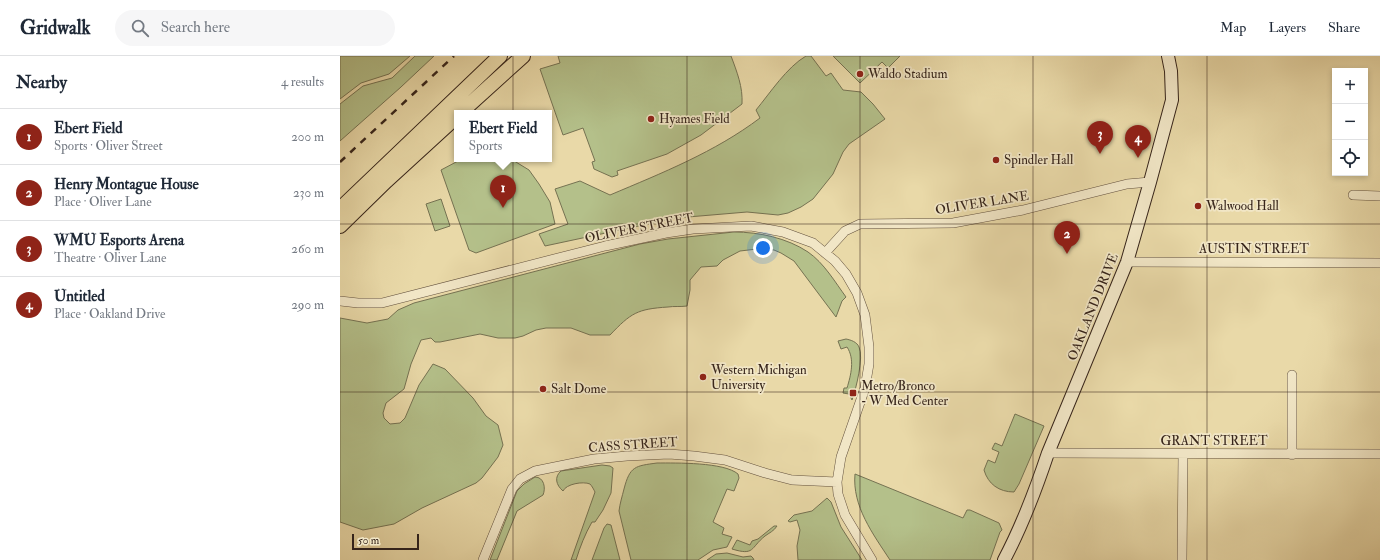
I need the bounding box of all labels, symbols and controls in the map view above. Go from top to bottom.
search box [115,10,395,46]
text: Gridwalk [20,16,91,40]
icon: search [129,17,151,39]
text: Search here [161,18,230,37]
text: Map [1220,19,1246,36]
text: Layers [1268,19,1306,36]
text: Share [1328,19,1360,36]
place label: Waldo Stadium [867,66,948,82]
map controls [1332,68,1368,176]
button: + [1332,68,1368,104]
marker: Waldo Stadium [855,69,865,79]
text: Nearby [16,72,67,93]
text: 4 results [281,74,324,90]
button: − [1332,104,1368,140]
popup [454,110,552,162]
place label: Hyames Field [659,111,730,128]
marker: Hyames Field [646,114,656,124]
text: Ebert Field [54,119,123,138]
text: Ebert Field [469,119,537,138]
pin: 3 [1087,121,1113,154]
pin: 4 [1125,125,1151,158]
text: 1 [27,129,31,145]
text: 200 m [291,129,324,145]
text: Sports · Oliver Street [54,138,163,154]
text: Sports [469,138,502,154]
button: locate [1332,140,1368,176]
place label: Spindler Hall [1004,152,1074,169]
marker: Spindler Hall [991,155,1001,165]
text: Henry Montague House [54,175,199,194]
pin: 1 [490,175,516,208]
text: 2 [26,185,32,201]
text: 230 m [293,185,324,201]
street label: OLIVER LANE [934,188,1030,218]
text: Place · Oliver Lane [54,194,152,210]
place label: Walwood Hall [1205,198,1280,214]
marker: Walwood Hall [1193,201,1203,211]
street label: OLIVER STREET [583,210,695,246]
pin: 2 [1054,221,1080,254]
text: WMU Esports Arena [54,231,184,250]
your location [753,238,773,258]
text: 3 [27,241,32,257]
text: 260 m [291,241,324,257]
street label: AUSTIN STREET [1198,241,1309,257]
text: Theatre · Oliver Lane [54,250,166,266]
street label: OAKLAND DRIVE [1064,251,1122,363]
text: Untitled [54,287,105,306]
text: 4 [25,297,33,313]
text: 290 m [291,297,324,313]
text: Place · Oakland Drive [54,306,165,322]
place label: Western Michigan University [710,362,807,394]
marker: Western Michigan University [698,372,708,382]
place label: Metro/Bronco - W Med Center [861,378,948,409]
place label: Salt Dome [551,381,607,397]
marker: Salt Dome [538,384,548,394]
marker: Metro/Bronco - W Med Center [848,388,858,398]
street label: GRANT STREET [1160,433,1268,449]
street label: CASS STREET [588,434,679,456]
scale bar [352,532,419,551]
text: 50 m [358,534,379,547]

